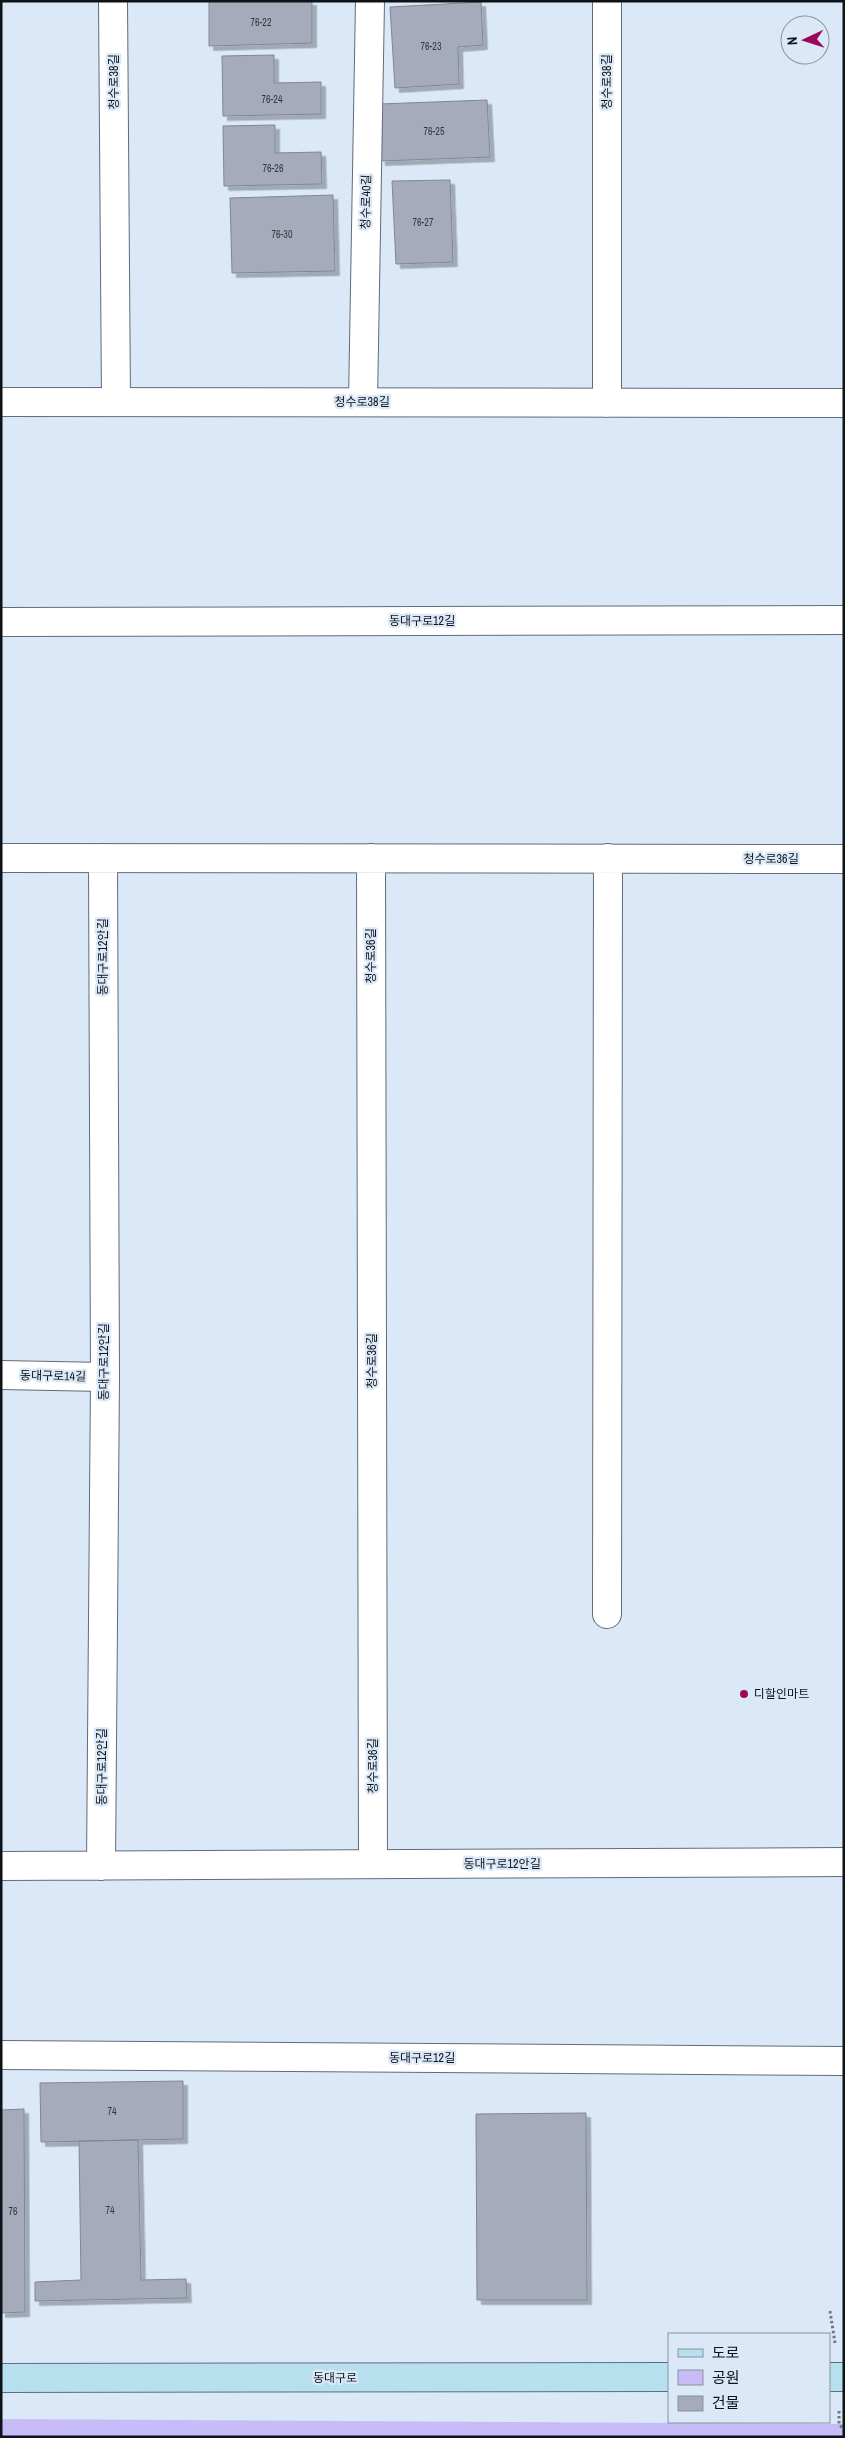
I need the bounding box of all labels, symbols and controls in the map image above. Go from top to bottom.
north arrow [780,15,830,65]
house number: 76-22 [251,16,272,29]
text: N [783,36,801,46]
house number: 76-23 [421,40,442,53]
street label: 청수로38길 [106,54,122,110]
street label: 청수로38길 [599,54,615,110]
house number: 76-24 [262,93,283,106]
house number: 76-25 [424,125,445,138]
house number: 76-26 [263,162,284,175]
street label: 청수로40길 [358,174,374,230]
house number: 76-27 [413,216,434,229]
house number: 76-30 [272,228,293,241]
street label: 청수로38길 [334,394,390,410]
street label: 동대구로12길 [389,613,455,629]
street label: 청수로36길 [743,851,799,867]
street label: 동대구로12안길 [95,918,111,996]
street label: 청수로36길 [363,928,379,984]
street label: 동대구로12안길 [96,1323,112,1401]
street label: 청수로36길 [364,1333,380,1389]
street label: 동대구로14길 [20,1367,86,1385]
place label: 디할인마트 [754,1686,809,1702]
marker: 디할인마트 [738,1688,750,1700]
street label: 동대구로12안길 [94,1728,110,1806]
street label: 청수로36길 [365,1738,381,1794]
street label: 동대구로12안길 [463,1856,541,1872]
street label: 동대구로12길 [389,2050,455,2066]
house number: 74 [107,2105,117,2118]
house number: 74 [105,2204,115,2217]
house number: 76 [8,2205,18,2218]
legend [668,2333,830,2423]
text: 도로 [712,2342,740,2363]
text: 공원 [712,2367,740,2388]
street label: 동대구로 [313,2370,357,2386]
text: 건물 [712,2392,740,2413]

